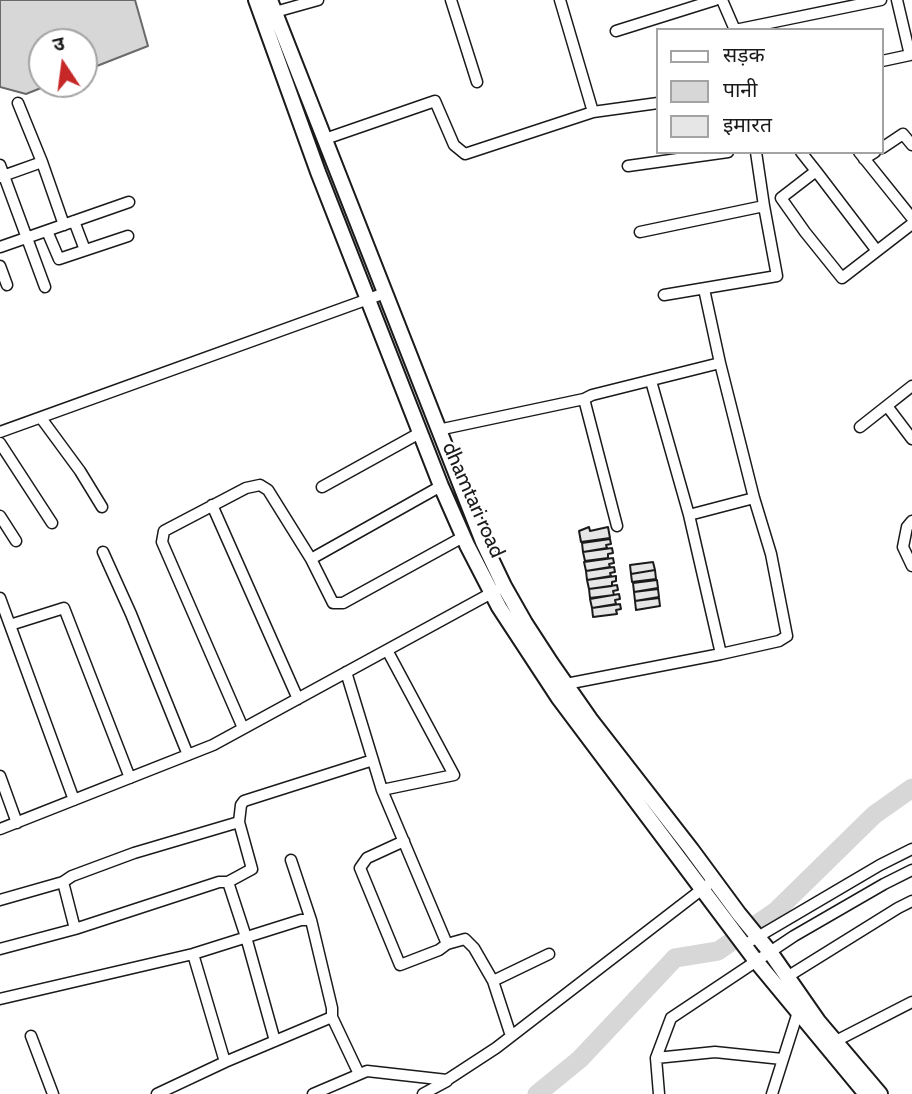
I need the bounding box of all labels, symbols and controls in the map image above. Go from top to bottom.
north arrow [28,28,98,98]
legend [656,28,884,154]
text: उ [51,32,67,56]
text: सड़क [723,42,765,67]
text: पानी [723,77,757,102]
text: इमारत [723,112,772,137]
street label: dhamtari road [436,438,510,562]

